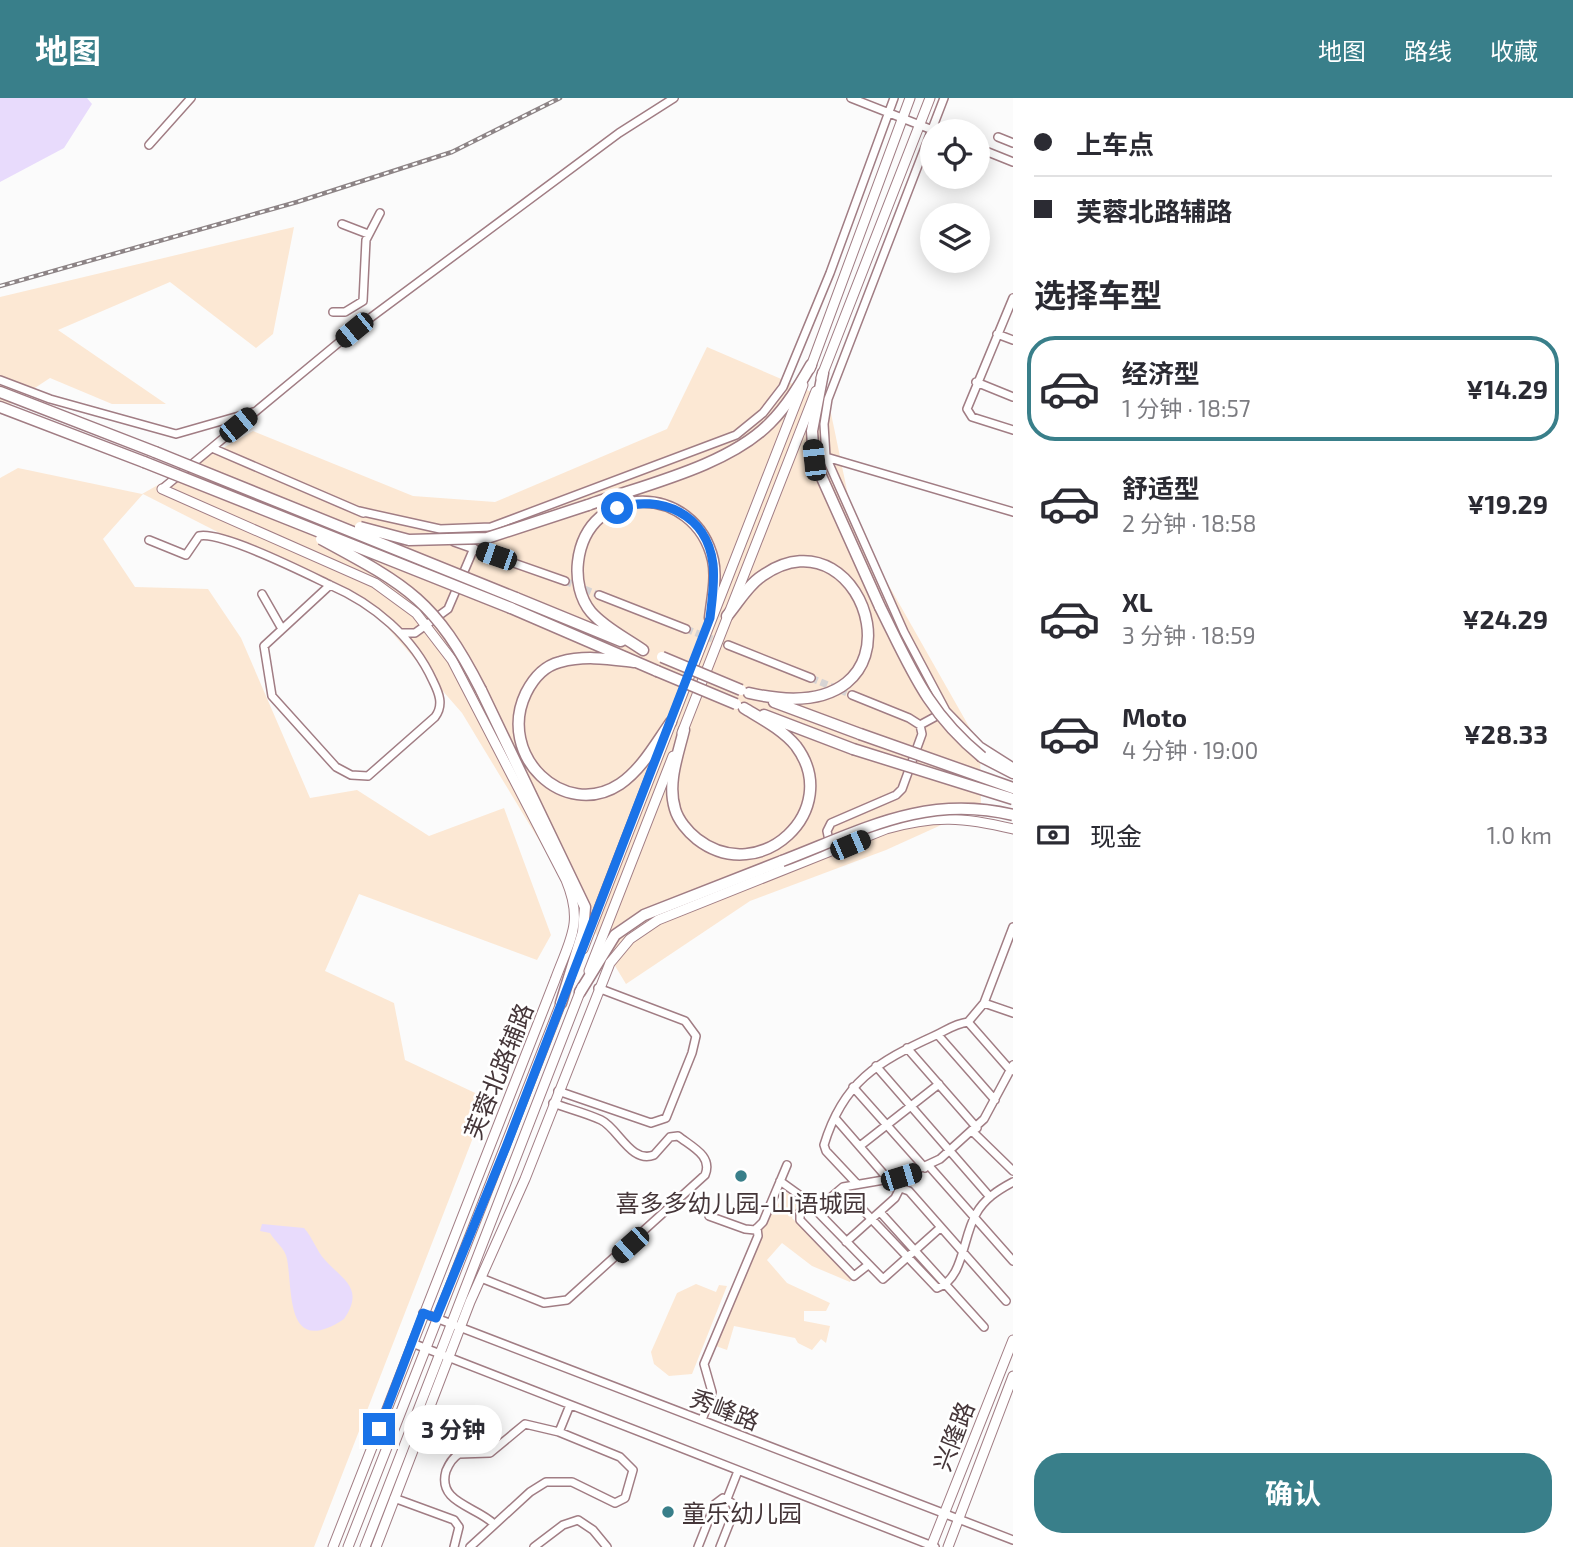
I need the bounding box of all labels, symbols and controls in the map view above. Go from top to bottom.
text: 地图 [35,30,101,70]
text: 地图 [1318,36,1366,65]
text: 路线 [1404,36,1452,65]
text: 收藏 [1490,36,1538,65]
map controls [920,119,990,273]
button: locate [920,119,990,189]
text: 上车点 [1076,128,1154,159]
text: 芙蓉北路辅路 [1076,195,1232,226]
button: layers [920,203,990,273]
text: 选择车型 [1034,275,1162,313]
car [332,309,377,351]
icon: car [1038,357,1101,420]
text: 经济型 [1122,357,1200,388]
text: ¥14.29 [1466,373,1548,404]
text: 1 分钟 · 18:57 [1122,394,1251,422]
car [216,404,261,446]
car [802,438,827,482]
icon: car [1038,472,1101,535]
text: 舒适型 [1122,472,1200,503]
text: ¥19.29 [1467,488,1548,519]
route start [601,492,633,524]
text: 2 分钟 · 18:58 [1122,509,1257,537]
car [473,539,520,573]
text: XL [1122,586,1153,617]
icon: car [1038,587,1101,650]
text: ¥24.29 [1462,603,1548,634]
text: 3 分钟 · 18:59 [1122,621,1256,649]
text: Moto [1122,701,1187,732]
icon: car [1038,702,1101,765]
text: ¥28.33 [1464,718,1548,749]
text: 4 分钟 · 19:00 [1122,736,1258,764]
icon: cash [1034,816,1072,854]
text: 现金 [1090,820,1142,851]
text: 1.0 km [1487,821,1552,849]
car [827,827,874,863]
street label: 芙蓉北路辅路 [458,999,538,1143]
car [878,1161,925,1193]
marker: 喜多多幼儿园-山语城园 [733,1168,749,1184]
place label: 喜多多幼儿园-山语城园 [616,1188,866,1217]
car [608,1223,653,1267]
street label: 秀峰路 [686,1383,764,1435]
street label: 兴隆路 [927,1397,979,1475]
callout: 3 分钟 [404,1404,502,1454]
route end [363,1413,395,1445]
text: 3 分钟 [421,1415,485,1443]
button: 确认 [1034,1453,1552,1533]
place label: 童乐幼儿园 [682,1498,802,1527]
marker: 童乐幼儿园 [660,1504,676,1520]

